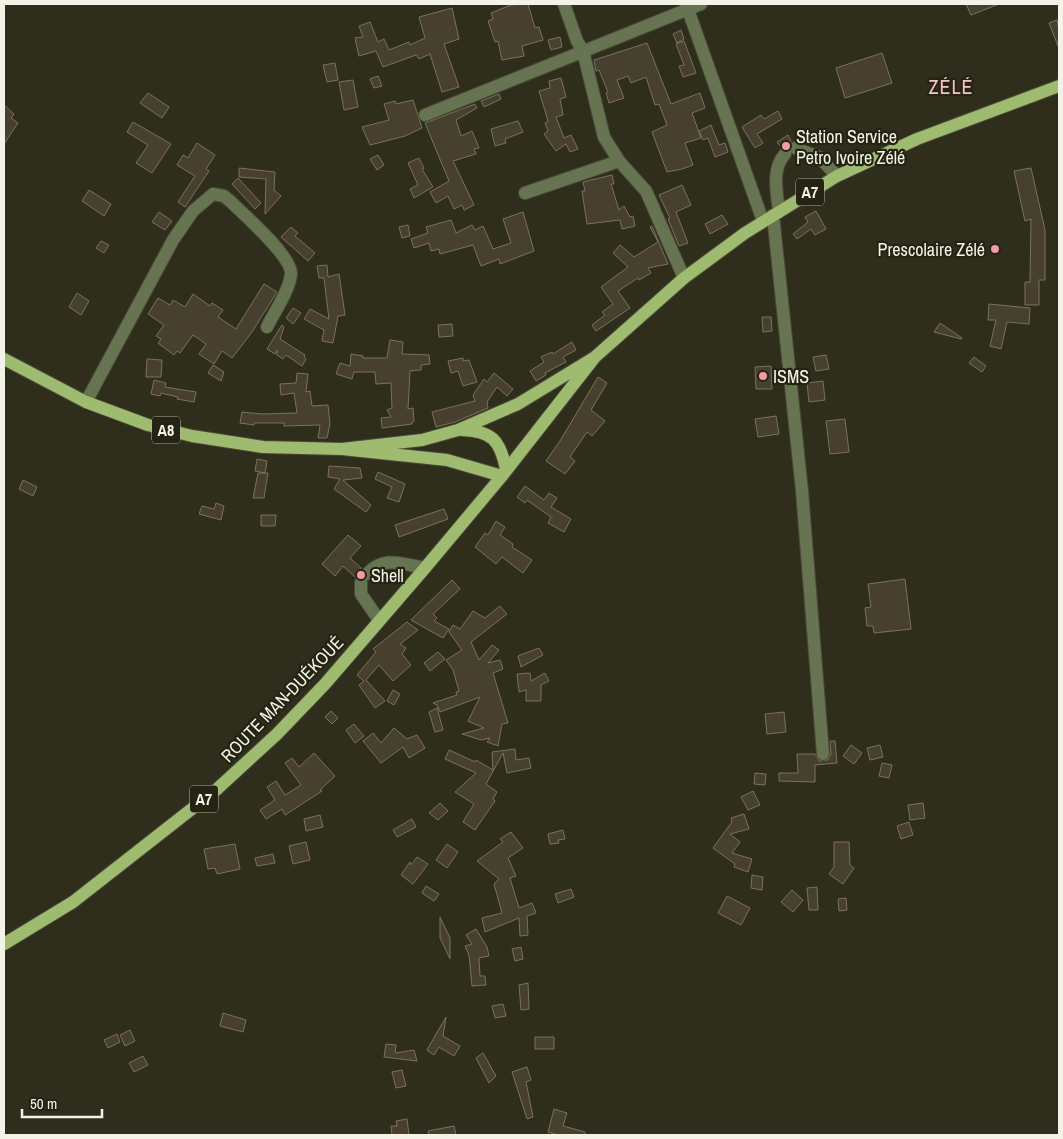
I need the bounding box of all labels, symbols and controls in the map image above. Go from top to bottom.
district label: ZÉLÉ [928,73,974,100]
place label: Station Service Petro Ivoire Zélé [796,124,905,170]
marker: Station Service Petro Ivoire Zélé [780,140,792,152]
road number: A7 [796,178,824,206]
place label: Prescolaire Zélé [878,237,985,262]
marker: Prescolaire Zélé [989,243,1001,255]
place label: ISMS [773,364,809,389]
marker: ISMS [757,370,769,382]
road number: A8 [152,416,180,444]
place label: Shell [371,563,404,588]
marker: Shell [355,569,367,581]
street label: ROUTE MAN-DUÉKOUÉ [215,630,349,768]
road number: A7 [190,786,218,812]
scale bar [22,1086,102,1118]
text: 50 m [30,1093,57,1114]

